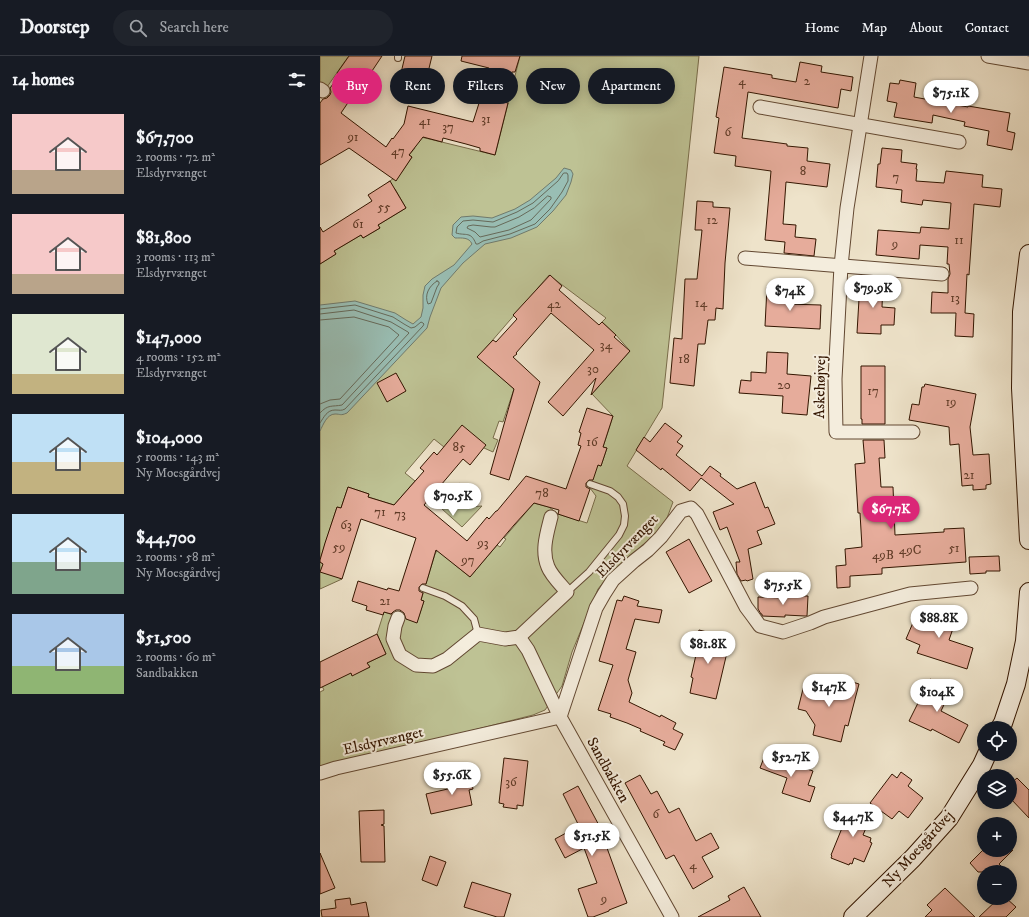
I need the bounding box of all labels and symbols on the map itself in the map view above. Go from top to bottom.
house number: 4 [738,73,746,89]
house number: 2 [804,73,811,89]
pin: $75.1K [918,80,984,114]
house number: 31 [481,111,491,127]
house number: 41 [419,113,431,129]
house number: 37 [442,119,454,135]
house number: 6 [725,124,733,140]
house number: 91 [346,129,359,145]
house number: 47 [391,143,405,159]
house number: 8 [800,163,806,179]
house number: 7 [893,169,900,185]
house number: 55 [378,199,391,215]
house number: 12 [706,212,718,228]
house number: 61 [352,216,364,232]
house number: 11 [954,232,964,248]
house number: 9 [891,236,898,252]
pin: $79.9K [840,275,906,309]
pin: $74K [766,278,814,312]
house number: 13 [950,290,960,306]
house number: 14 [695,295,708,311]
house number: 42 [547,296,562,312]
house number: 34 [600,337,613,353]
house number: 18 [678,351,690,367]
street label: Askehøjvej [810,355,830,419]
house number: 30 [587,361,599,377]
house number: 20 [777,377,791,393]
house number: 17 [867,383,879,399]
house number: 19 [945,394,957,410]
house number: 16 [586,434,599,450]
house number: 85 [453,439,466,455]
house number: 21 [963,467,975,483]
pin: $70.5K [420,483,486,517]
house number: 78 [535,485,549,501]
pin: $67.7K [858,496,924,530]
house number: 71 [374,504,386,520]
house number: 73 [394,506,406,522]
street label: Elsdyrvænget [592,510,662,582]
house number: 63 [340,517,352,533]
house number: 93 [476,535,489,551]
house number: 59 [333,539,345,555]
house number: 51 [948,540,960,556]
house number: 49C [899,542,921,558]
house number: 49B [872,547,894,563]
house number: 97 [460,552,475,568]
pin: $75.5K [750,572,816,606]
house number: 21 [379,593,391,609]
pin: $88.8K [906,605,972,639]
pin: $81.8K [675,631,741,665]
pin: $147K [801,674,857,708]
pin: $104K [909,679,965,713]
street label: Elsdyrvænget [341,723,425,759]
street label: Sandbakken [582,734,634,806]
pin: $52.7K [758,744,824,778]
pin: $55.6K [419,762,485,796]
house number: 36 [505,774,518,790]
pin: $44.7K [820,804,886,838]
house number: 6 [653,806,661,822]
street label: Ny Moesgårdvej [878,806,958,892]
pin: $51.5K [559,823,625,857]
house number: 4 [689,857,697,873]
house number: 9 [600,891,607,907]

